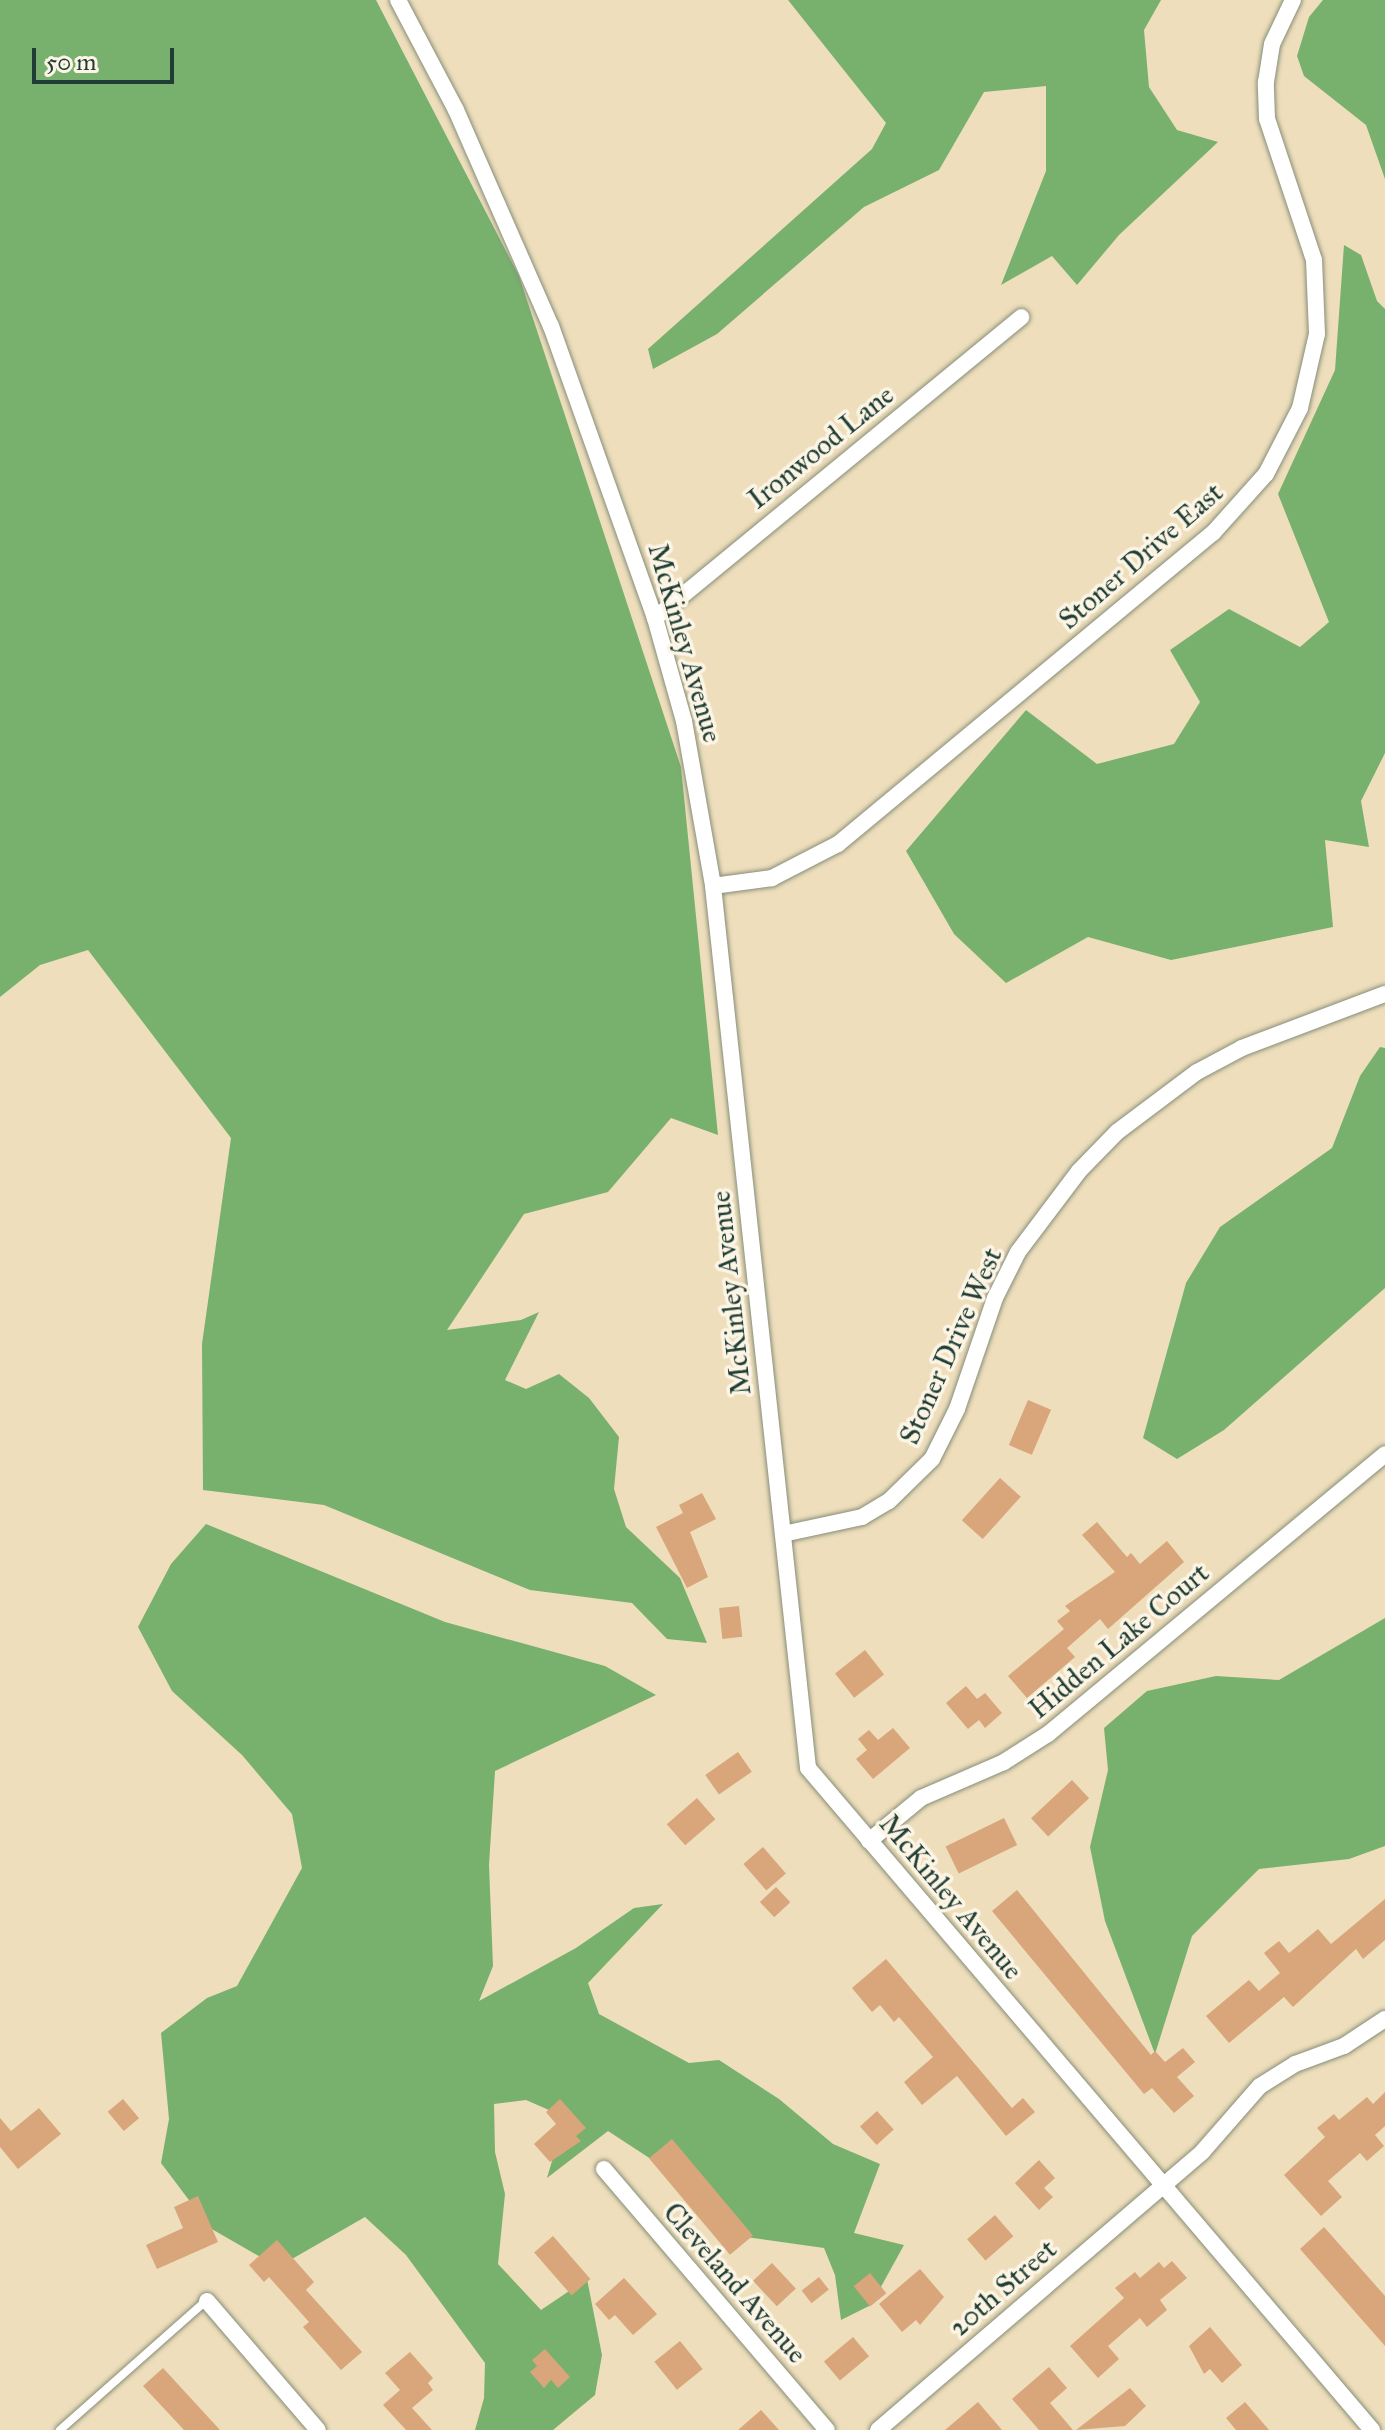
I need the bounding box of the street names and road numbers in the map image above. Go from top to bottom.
street label: Ironwood Lane [741,378,901,516]
street label: Stoner Drive East [1052,476,1230,636]
street label: McKinley Avenue [641,540,729,746]
street label: McKinley Avenue [704,1189,758,1397]
street label: Stoner Drive West [893,1242,1009,1450]
street label: Hidden Lake Court [1022,1556,1216,1726]
street label: McKinley Avenue [872,1808,1030,1986]
street label: Cleveland Avenue [656,2196,814,2370]
street label: 20th Street [942,2232,1064,2344]

